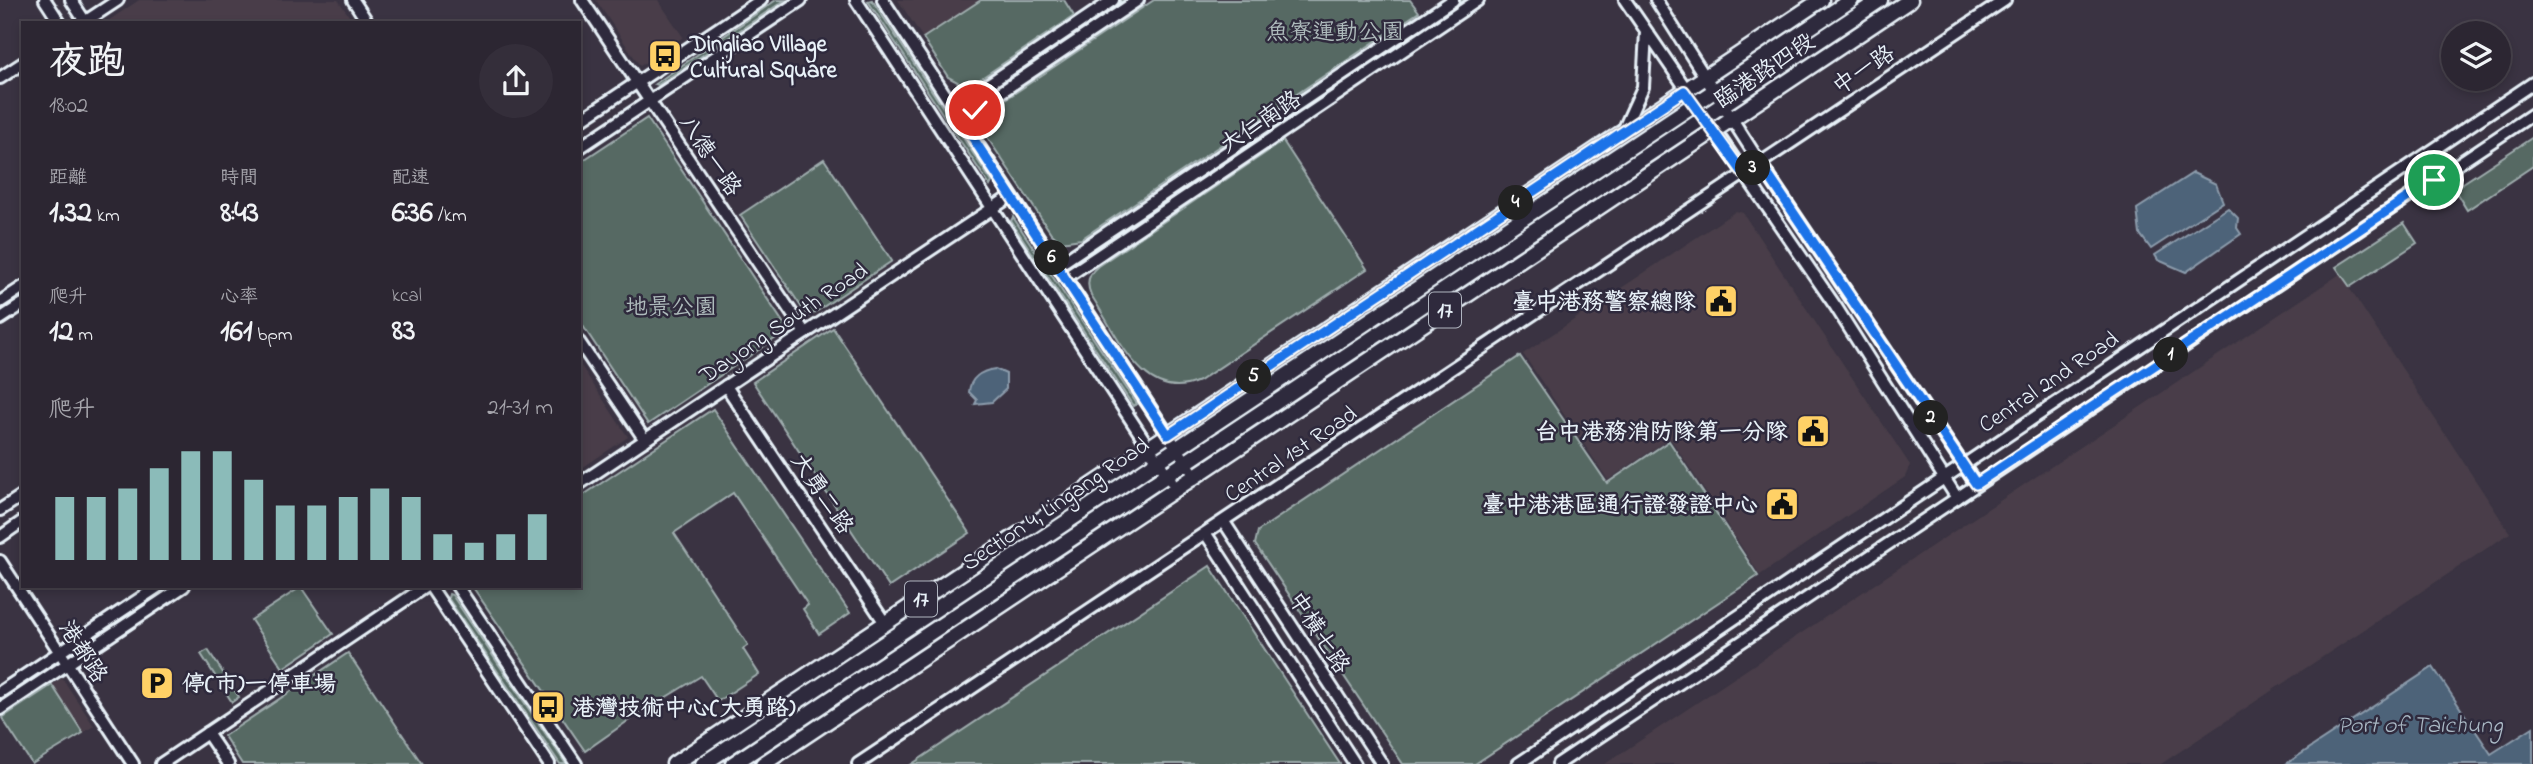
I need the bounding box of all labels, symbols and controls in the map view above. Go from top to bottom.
park label: 魚寮運動公園 [1266,17,1404,50]
map controls [2441,21,2511,91]
button: layers [2441,21,2511,91]
street label: 臨港路四段 [1709,26,1822,118]
place label: Dingliao Village Cultural Square [689,29,838,88]
text: 夜跑 [49,36,125,92]
bus stop icon: Dingliao Village Cultural Square [646,37,684,75]
street label: 中一路 [1827,38,1902,104]
button: share [479,44,553,118]
pin [945,80,1005,140]
street label: 大仁南路 [1214,84,1309,162]
text: 18:02 [49,90,88,123]
icon: check [956,91,994,129]
street label: 八德一路 [670,109,748,204]
pin: 3 [1736,150,1770,186]
pin [2404,150,2464,210]
text: 3 [1749,154,1756,181]
icon: arrive [2415,161,2453,199]
text: 距離 [49,165,87,192]
text: 時間 [220,165,258,192]
text: 配速 [392,165,430,192]
pin: 4 [1498,186,1534,220]
text: 4 [1512,189,1519,216]
text: 1.32 [49,192,92,236]
text: 8:43 [220,192,259,236]
text: 6:36 [392,192,433,236]
text: km [92,203,120,230]
text: /km [433,203,467,230]
pin: 6 [1034,240,1070,276]
text: 6 [1047,244,1056,271]
street label: Dayong South Road [693,255,876,395]
public building icon: 臺中港務警察總隊 [1702,282,1740,320]
text: kcal [392,283,422,310]
text: 爬升 [49,284,87,311]
text: 心率 [220,284,258,311]
place label: 臺中港務警察總隊 [1512,287,1696,320]
park label: 地景公園 [625,292,717,325]
road number: 17 [1429,292,1461,328]
text: 83 [392,310,415,354]
text: 12 [49,311,73,355]
text: 161 [220,311,253,355]
text: m [73,322,93,349]
text: bpm [253,322,292,349]
street label: Central 2nd Road [1973,324,2126,442]
pin: 1 [2154,338,2188,372]
text: 1 [2167,341,2174,368]
pin: 5 [1236,360,1272,394]
text: 5 [1248,363,1259,390]
text: 21–31 m [487,392,553,425]
text: 爬升 [49,394,95,427]
street label: Central 1st Road [1218,398,1364,512]
pin: 2 [1913,400,1948,436]
text: 2 [1926,404,1935,431]
public building icon: 台中港務消防隊第一分隊 [1794,412,1832,450]
place label: 台中港務消防隊第一分隊 [1535,417,1788,450]
street label: Section 4, Lingang Road [956,430,1157,581]
street label: 大勇二路 [782,447,860,542]
public building icon: 臺中港港區通行證發證中心 [1763,485,1801,523]
place label: 臺中港港區通行證發證中心 [1482,490,1758,523]
road number: 17 [905,582,937,616]
street label: 中橫七路 [1279,586,1357,681]
street label: 港都路 [49,614,115,690]
parking icon: 停(市)一停車場 [138,664,176,702]
place label: 停(市)一停車場 [182,669,336,702]
bus stop icon: 港灣技術中心(大勇路) [529,688,567,726]
place label: 港灣技術中心(大勇路) [572,693,796,726]
water label: Port of Taichung [2337,709,2504,744]

